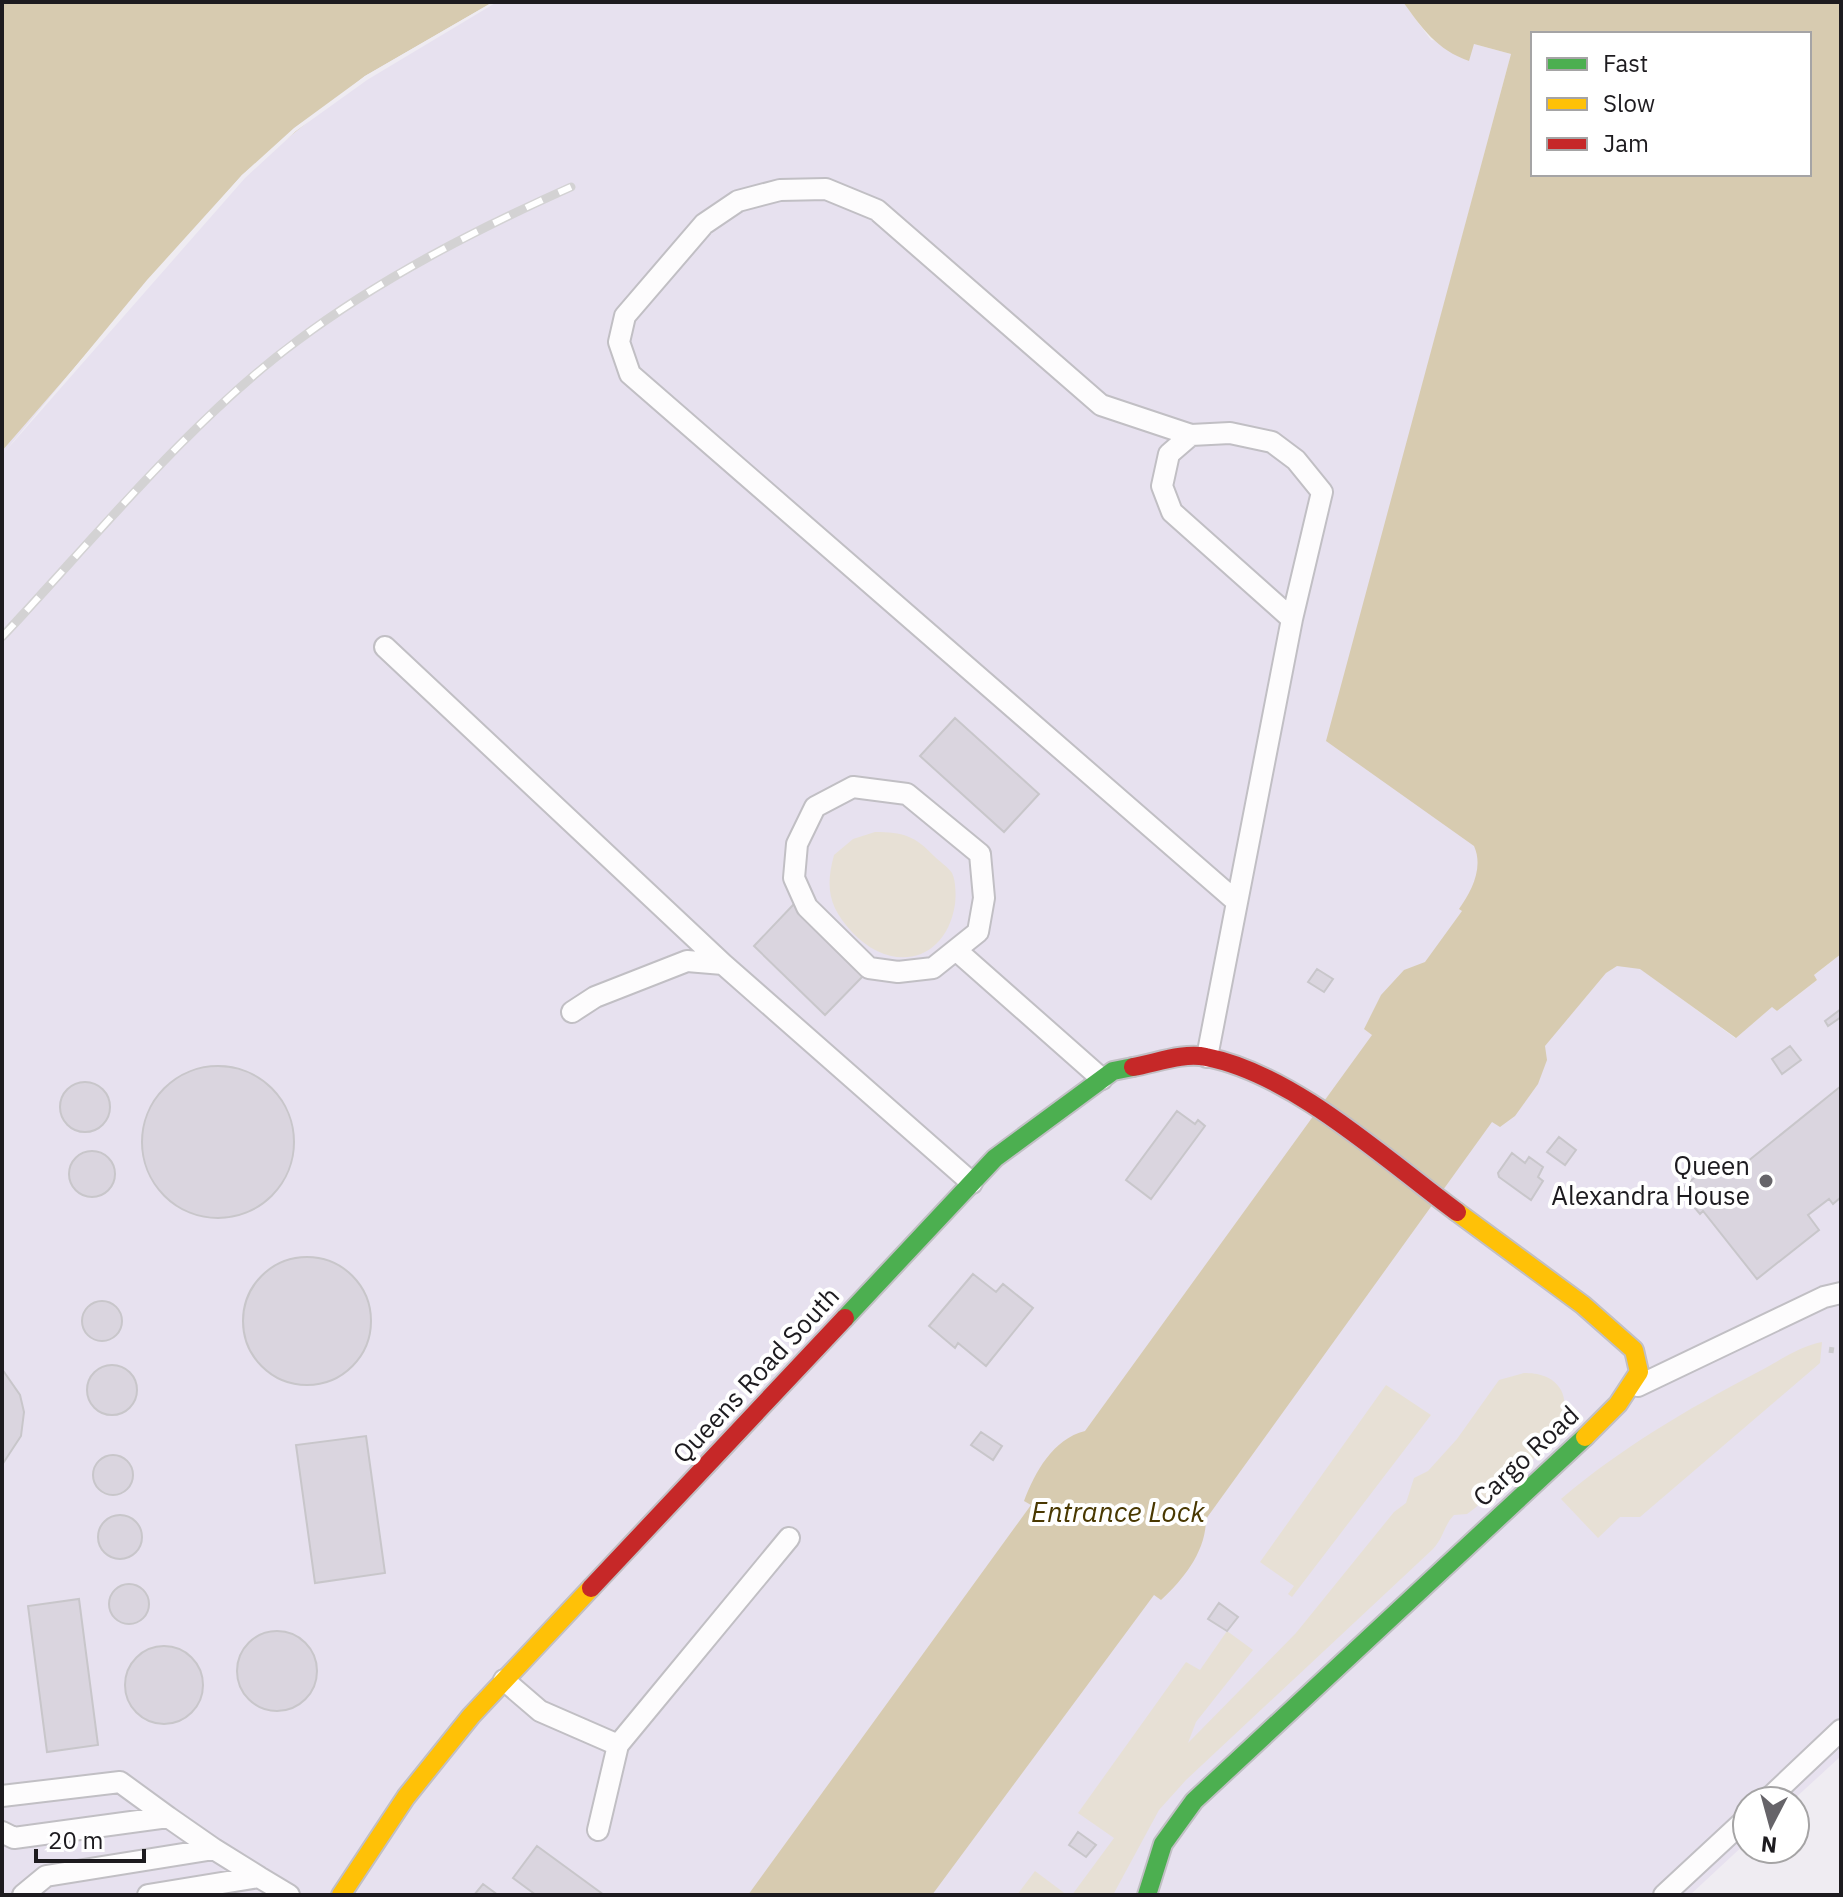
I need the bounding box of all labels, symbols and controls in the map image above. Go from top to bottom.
legend [1531,32,1811,176]
text: Fast [1603,47,1648,79]
text: Slow [1603,87,1655,119]
text: Jam [1603,127,1649,159]
place label: Queen Alexandra House [1551,1148,1750,1212]
marker: Queen Alexandra House [1757,1172,1775,1190]
street label: Queens Road South [665,1279,846,1470]
street label: Cargo Road [1465,1397,1586,1513]
water label: Entrance Lock [1031,1493,1205,1530]
north arrow [1731,1785,1811,1865]
scale bar [36,1813,144,1863]
text: 20 m [48,1824,103,1856]
text: N [1759,1830,1778,1861]

